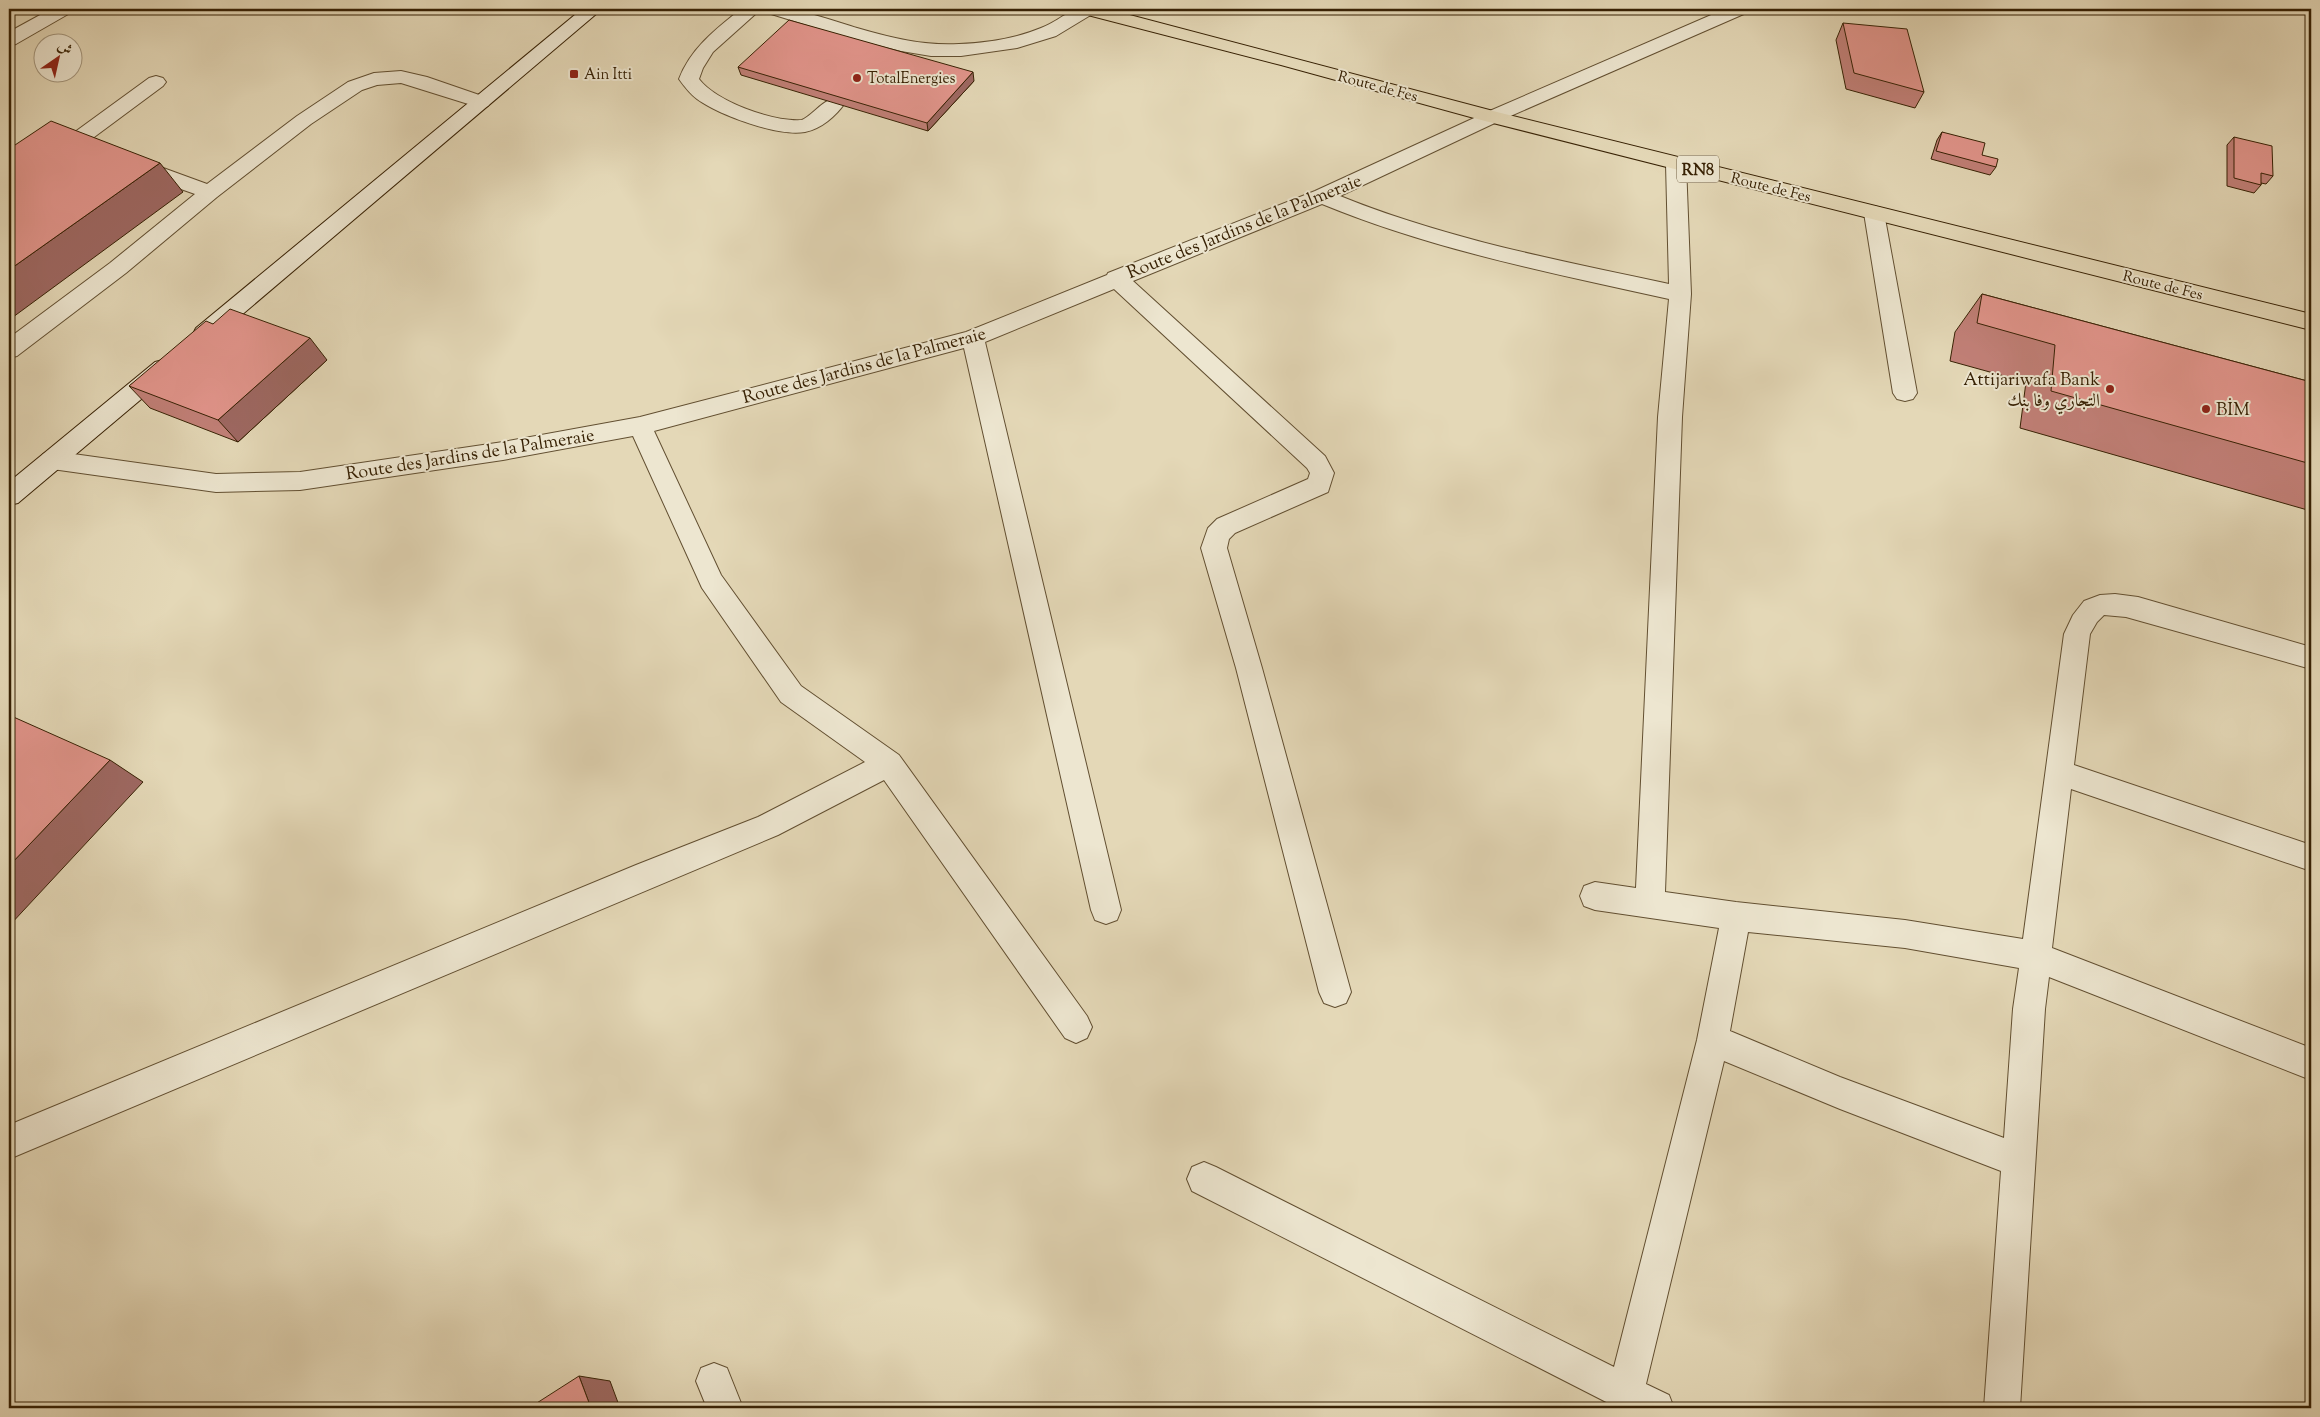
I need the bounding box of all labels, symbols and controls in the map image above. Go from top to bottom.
north arrow [32,32,82,82]
text: ش [53,37,76,61]
place label: Ain Itti [584,65,632,86]
street label: Route de Fes [1335,67,1420,108]
marker: Ain Itti [568,68,580,80]
place label: TotalEnergies [867,69,955,90]
marker: TotalEnergies [851,72,863,84]
road number: RN8 [1677,156,1719,182]
street label: Route de Fes [1728,168,1813,209]
street label: Route des Jardins de la Palmeraie [1123,169,1366,287]
street label: Route de Fes [2120,266,2205,307]
street label: Route des Jardins de la Palmeraie [740,322,989,412]
place label: Attijariwafa Bank التجاري وفا بنك [1963,368,2100,415]
marker: Attijariwafa Bank التجاري وفا بنك [2104,383,2116,395]
place label: BİM [2216,398,2250,424]
marker: BİM [2200,403,2212,415]
street label: Route des Jardins de la Palmeraie [344,423,596,488]

